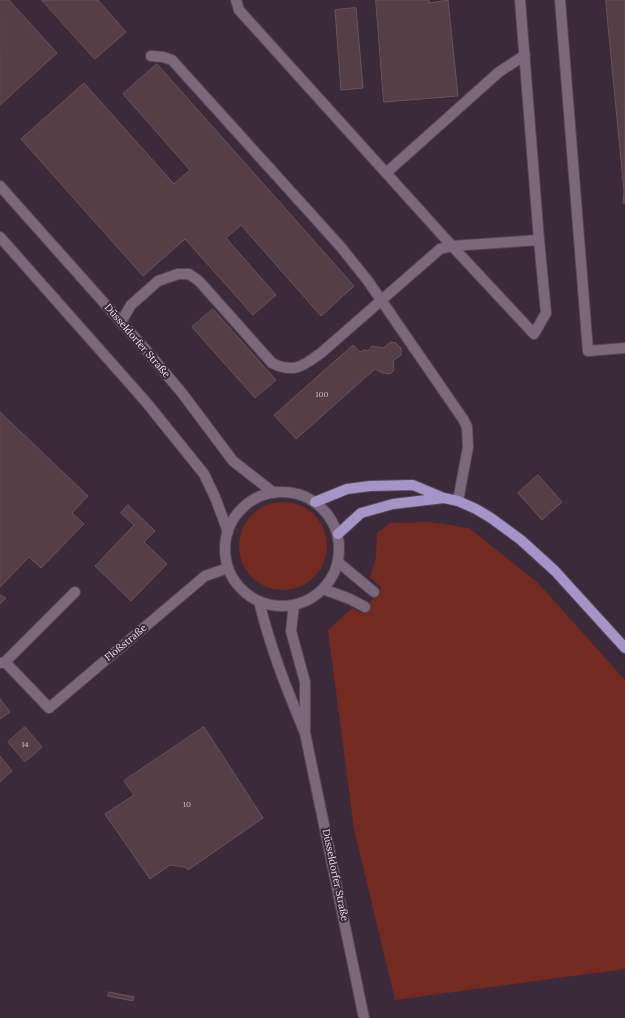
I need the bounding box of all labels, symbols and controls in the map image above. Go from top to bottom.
street label: Düsseldorfer Straße [102,302,172,380]
house number: 100 [316,390,328,400]
street label: Floßstraße [103,622,149,664]
house number: 14 [21,740,29,750]
house number: 10 [183,800,191,810]
street label: Düsseldorfer Straße [319,828,351,922]

